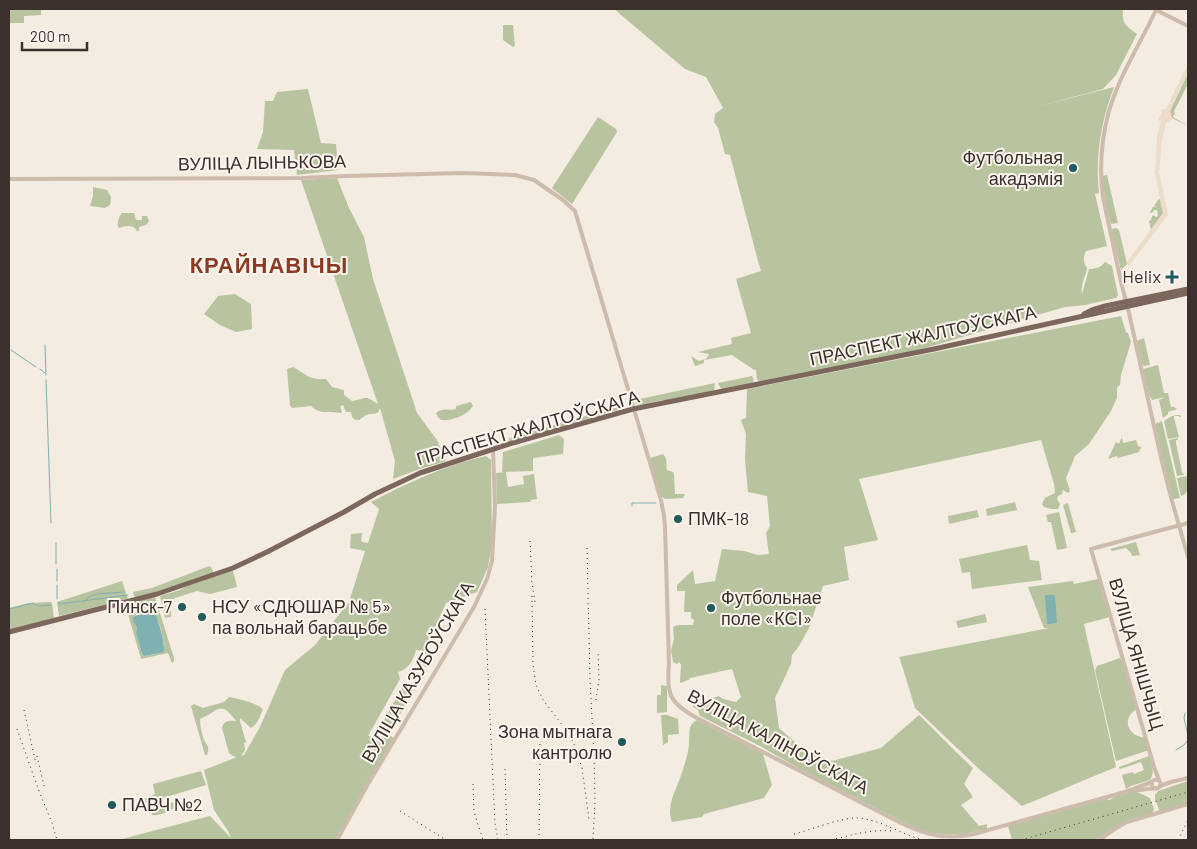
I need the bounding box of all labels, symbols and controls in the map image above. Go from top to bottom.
scale bar [22,20,88,52]
text: 200 m [30,27,70,45]
place label: Футбольная акадэмія [963,146,1063,189]
street label: ВУЛІЦА ЛЫНЬКОВА [178,150,346,174]
marker: Футбольная акадэмія [1067,162,1079,174]
district label: КРАЙНАВІЧЫ [190,251,348,277]
place label: Helix [1122,265,1161,287]
marker: Helix [1165,270,1179,284]
street label: ПРАСПЕКТ ЖАЛТОЎСКАГА [808,300,1038,370]
street label: ПРАСПЕКТ ЖАЛТОЎСКАГА [414,385,642,469]
place label: ПМК-18 [688,507,749,529]
marker: ПМК-18 [672,513,684,525]
street label: ВУЛІЦА ЯНІШЧЫЦ [1105,575,1169,732]
street label: ВУЛІЦА КАЗУБОЎСКАГА [356,577,478,766]
place label: Футбольнае поле «КСІ» [721,586,822,629]
place label: Пинск-7 [107,595,172,617]
place label: НСУ «СДЮШАР № 5» па вольнай барацьбе [212,595,391,638]
marker: Пинск-7 [176,601,188,613]
marker: Футбольнае поле «КСІ» [705,602,717,614]
marker: НСУ «СДЮШАР № 5» па вольнай барацьбе [196,611,208,623]
street label: ВУЛІЦА КАЛІНОЎСКАГА [684,684,873,798]
place label: Зона мытнага кантролю [498,720,613,763]
marker: Зона мытнага кантролю [616,736,628,748]
place label: ПАВЧ №2 [122,793,203,815]
marker: ПАВЧ №2 [106,799,118,811]

